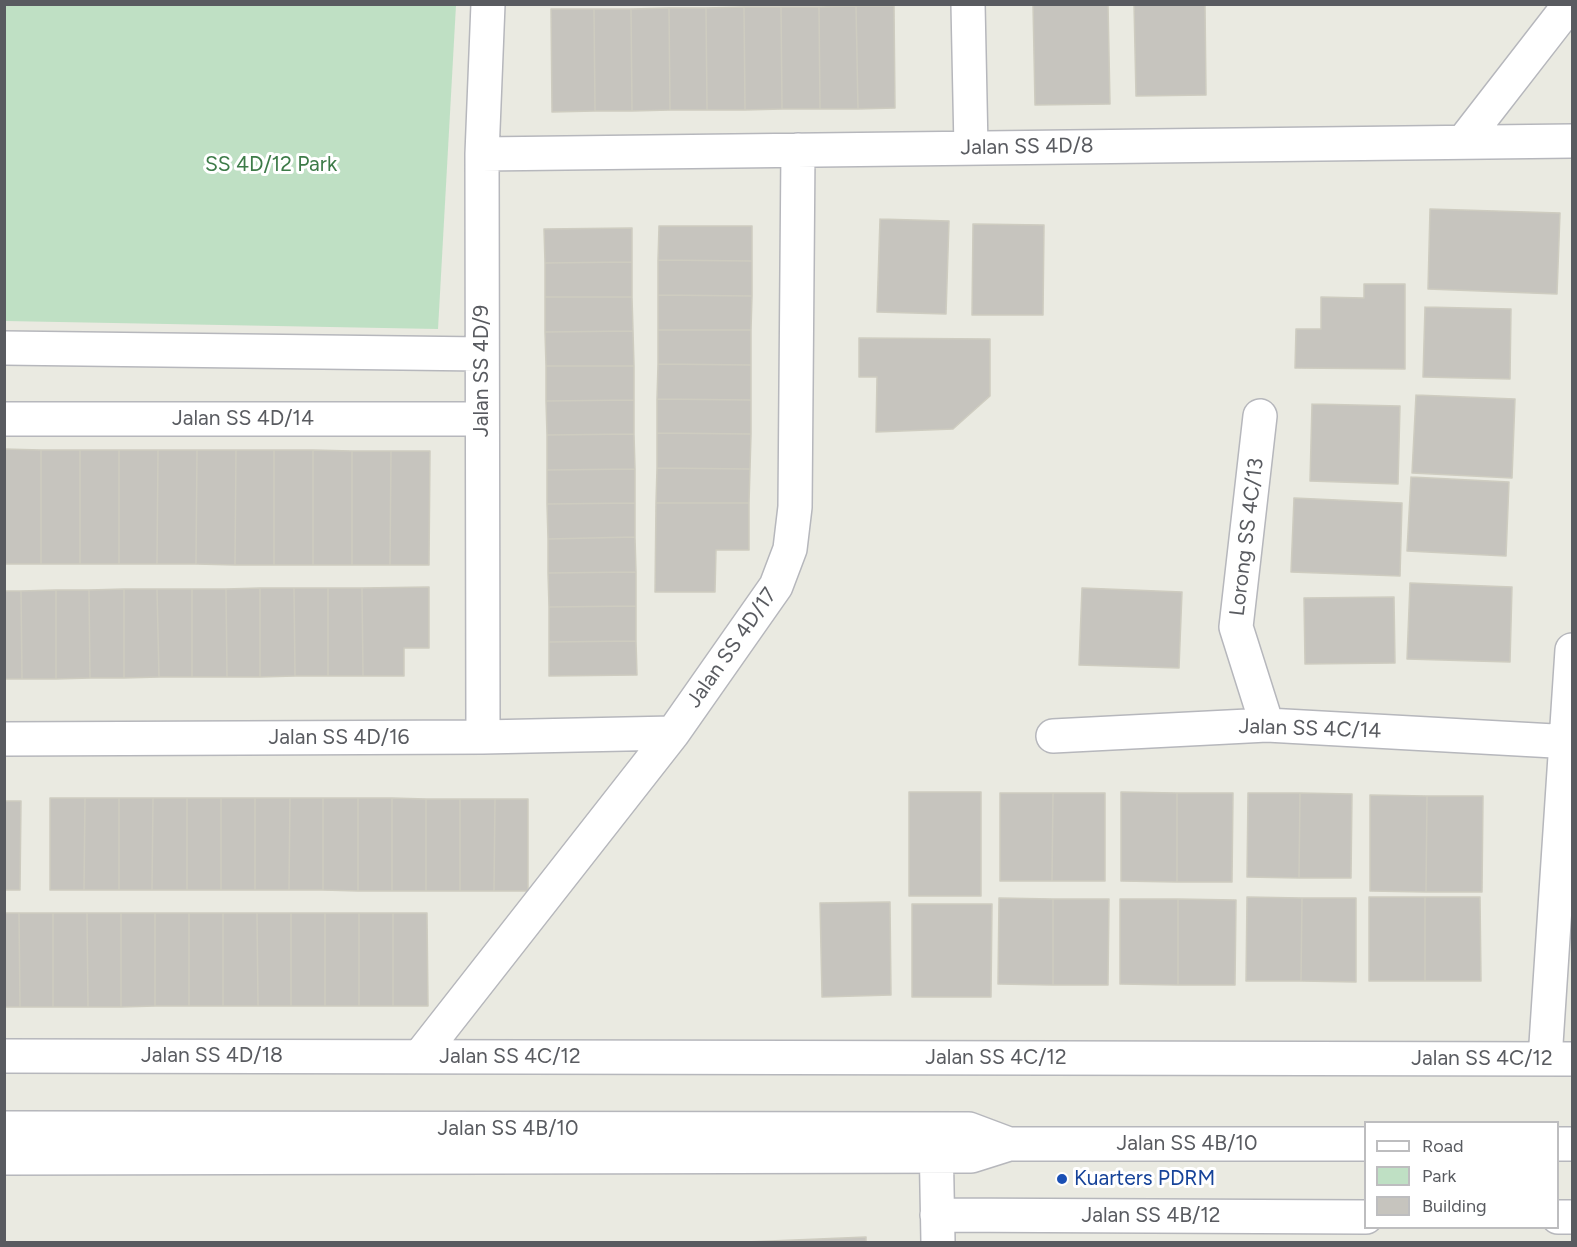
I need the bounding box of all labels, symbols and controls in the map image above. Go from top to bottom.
street label: Jalan SS 4D/8 [960,133,1094,161]
park label: SS 4D/12 Park [205,152,337,178]
street label: Jalan SS 4D/9 [469,305,495,437]
street label: Jalan SS 4D/14 [172,406,314,432]
street label: Lorong SS 4C/13 [1225,457,1269,617]
street label: Jalan SS 4D/17 [681,583,783,713]
street label: Jalan SS 4C/14 [1238,714,1382,744]
street label: Jalan SS 4D/16 [269,725,409,751]
street label: Jalan SS 4D/18 [141,1043,283,1069]
street label: Jalan SS 4C/12 [439,1044,581,1070]
street label: Jalan SS 4C/12 [925,1045,1067,1071]
street label: Jalan SS 4C/12 [1411,1046,1553,1072]
street label: Jalan SS 4B/10 [438,1116,578,1142]
legend [1364,1121,1559,1229]
street label: Jalan SS 4B/10 [1117,1131,1257,1157]
text: Road [1422,1135,1463,1157]
text: Park [1422,1165,1456,1187]
place label: Kuarters PDRM [1074,1166,1215,1192]
marker: Kuarters PDRM [1055,1172,1069,1186]
text: Building [1422,1195,1487,1217]
street label: Jalan SS 4B/12 [1081,1203,1221,1229]

